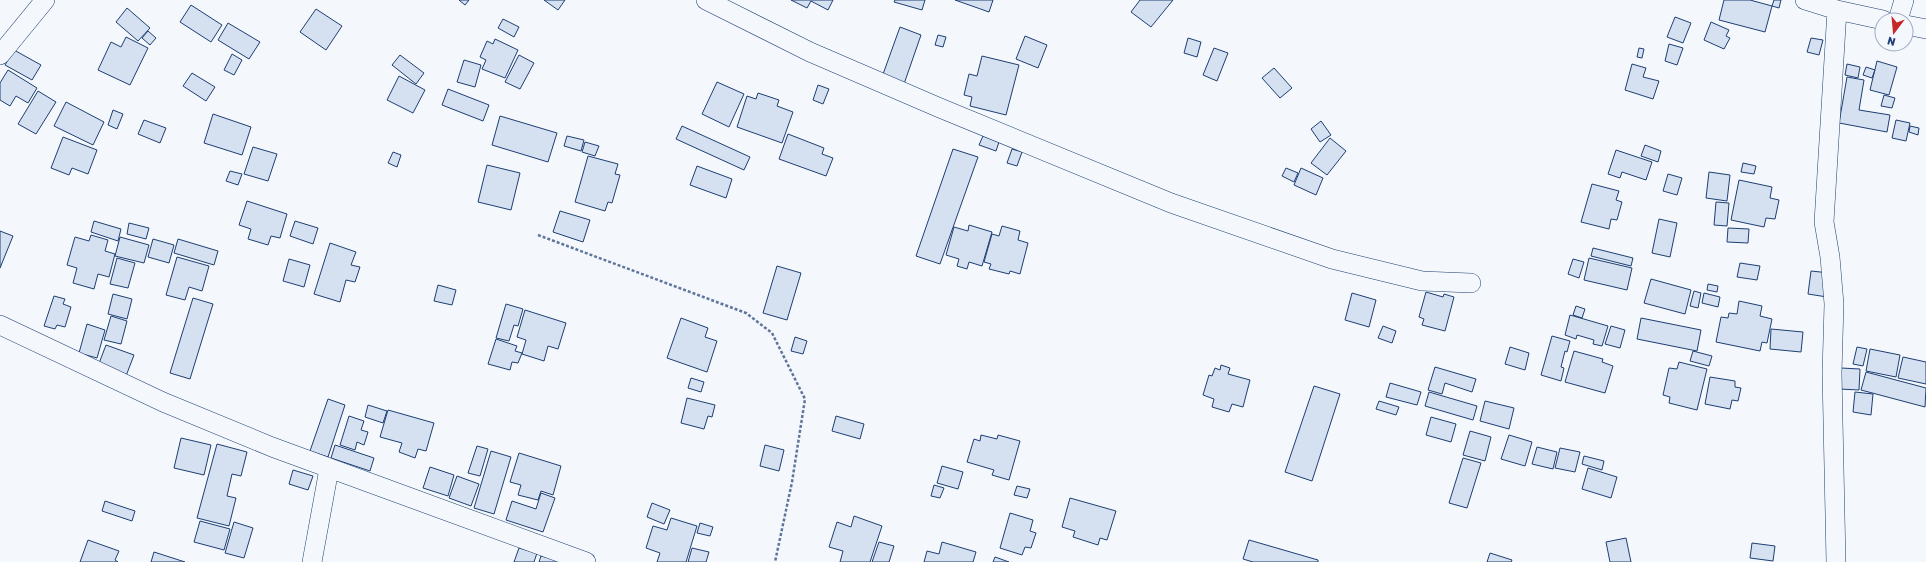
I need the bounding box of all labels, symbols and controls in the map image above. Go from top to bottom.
north arrow [1874,12,1914,52]
text: N [1886,34,1897,48]

